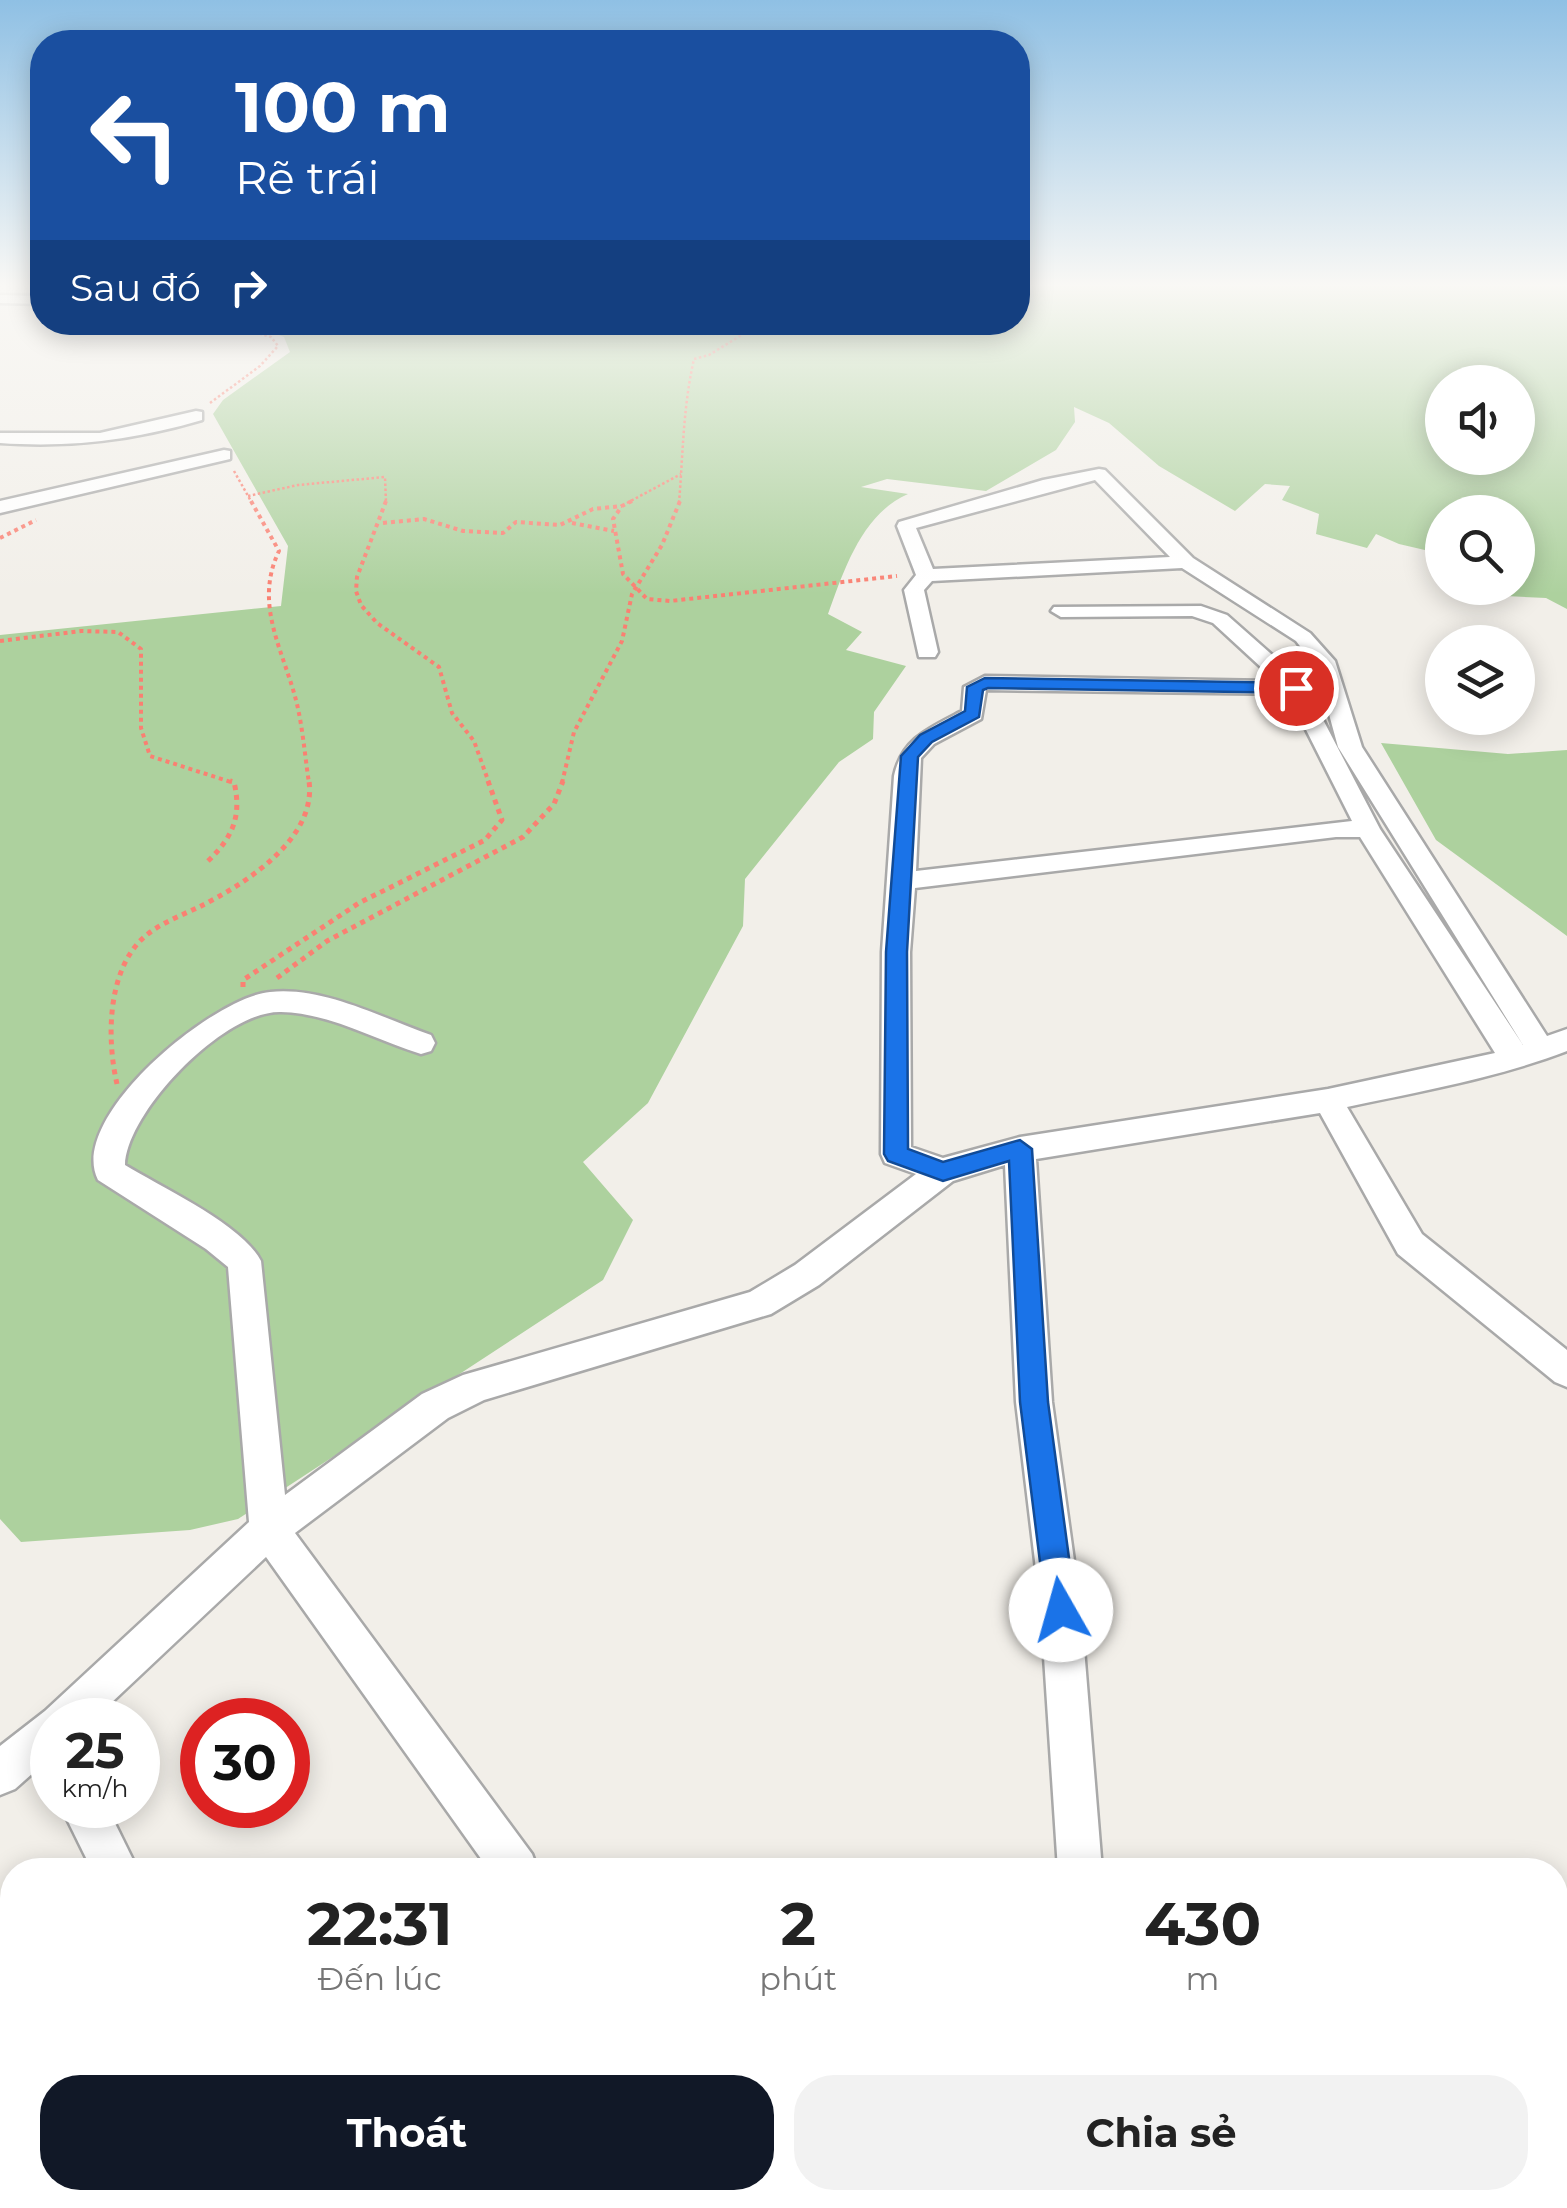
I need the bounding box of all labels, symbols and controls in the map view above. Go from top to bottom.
text: 100 m [235,64,451,150]
icon: left [70,70,200,200]
text: Rẽ trái [235,150,380,205]
icon: right [221,260,276,315]
text: Sau đó [70,264,201,311]
map controls [1425,365,1535,735]
button: sound [1425,365,1535,475]
button: search [1425,495,1535,605]
button: layers [1425,625,1535,735]
pin [1254,646,1339,731]
icon: arrive [1269,661,1324,716]
position arrow [1009,1558,1113,1662]
speed limit sign: 30 [180,1698,310,1828]
text: 25 [65,1720,125,1781]
text: km/h [62,1773,128,1803]
text: 22:31 [307,1887,452,1960]
text: 2 [780,1887,816,1960]
text: 430 [1144,1887,1261,1960]
text: Đến lúc [318,1959,442,1998]
text: phút [759,1959,837,1998]
text: m [1186,1959,1220,1998]
button: Thoát [40,2075,774,2190]
button: Chia sẻ [794,2075,1528,2190]

